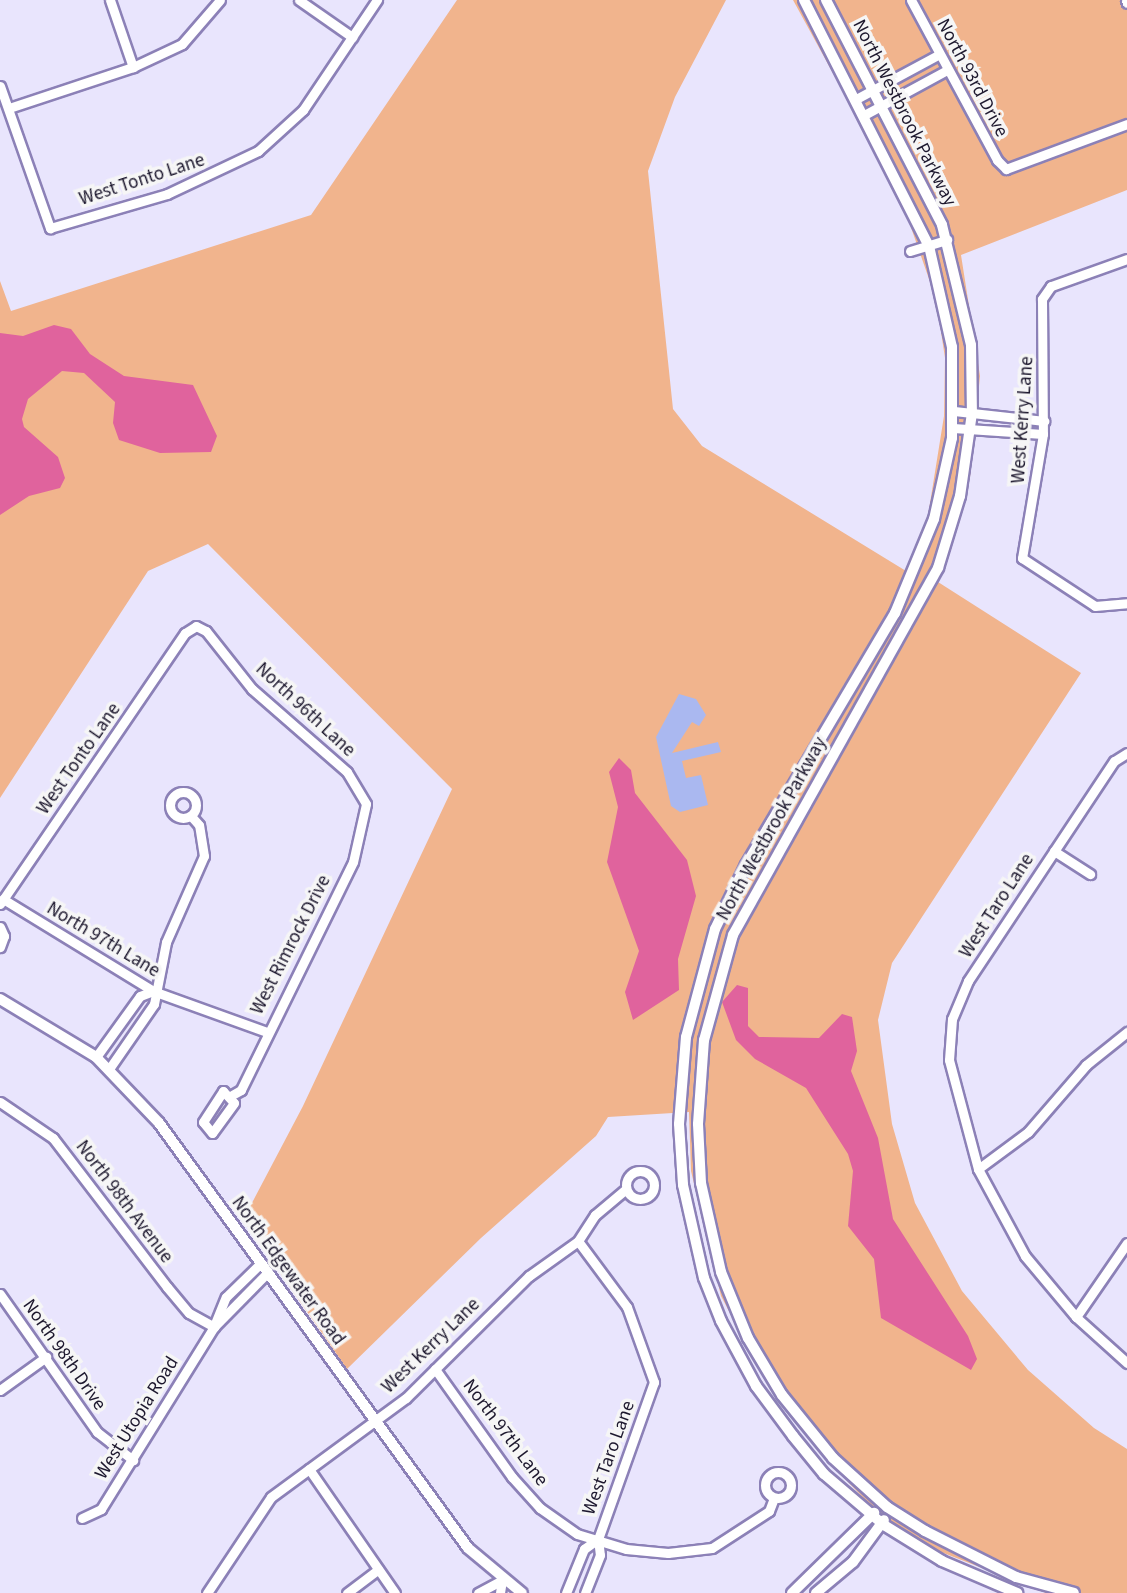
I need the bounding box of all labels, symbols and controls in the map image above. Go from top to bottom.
street label: North 93rd Drive [931,15,1013,141]
street label: North Westbrook Parkway [847,16,961,210]
street label: West Tonto Lane [76,149,208,211]
street label: West Kerry Lane [1007,356,1039,484]
street label: North 96th Lane [250,658,360,762]
street label: West Tonto Lane [32,699,126,819]
street label: North Westbrook Parkway [712,733,832,925]
street label: West Taro Lane [955,850,1039,962]
street label: West Rimrock Drive [246,872,336,1018]
street label: North 97th Lane [42,897,164,983]
street label: North 98th Avenue [70,1136,178,1268]
street label: North Edgewater Road [226,1192,350,1350]
street label: West Kerry Lane [377,1294,485,1398]
street label: North 98th Drive [17,1295,111,1415]
street label: West Utopia Road [90,1352,184,1484]
street label: North 97th Lane [457,1375,553,1491]
street label: West Taro Lane [578,1398,640,1518]

